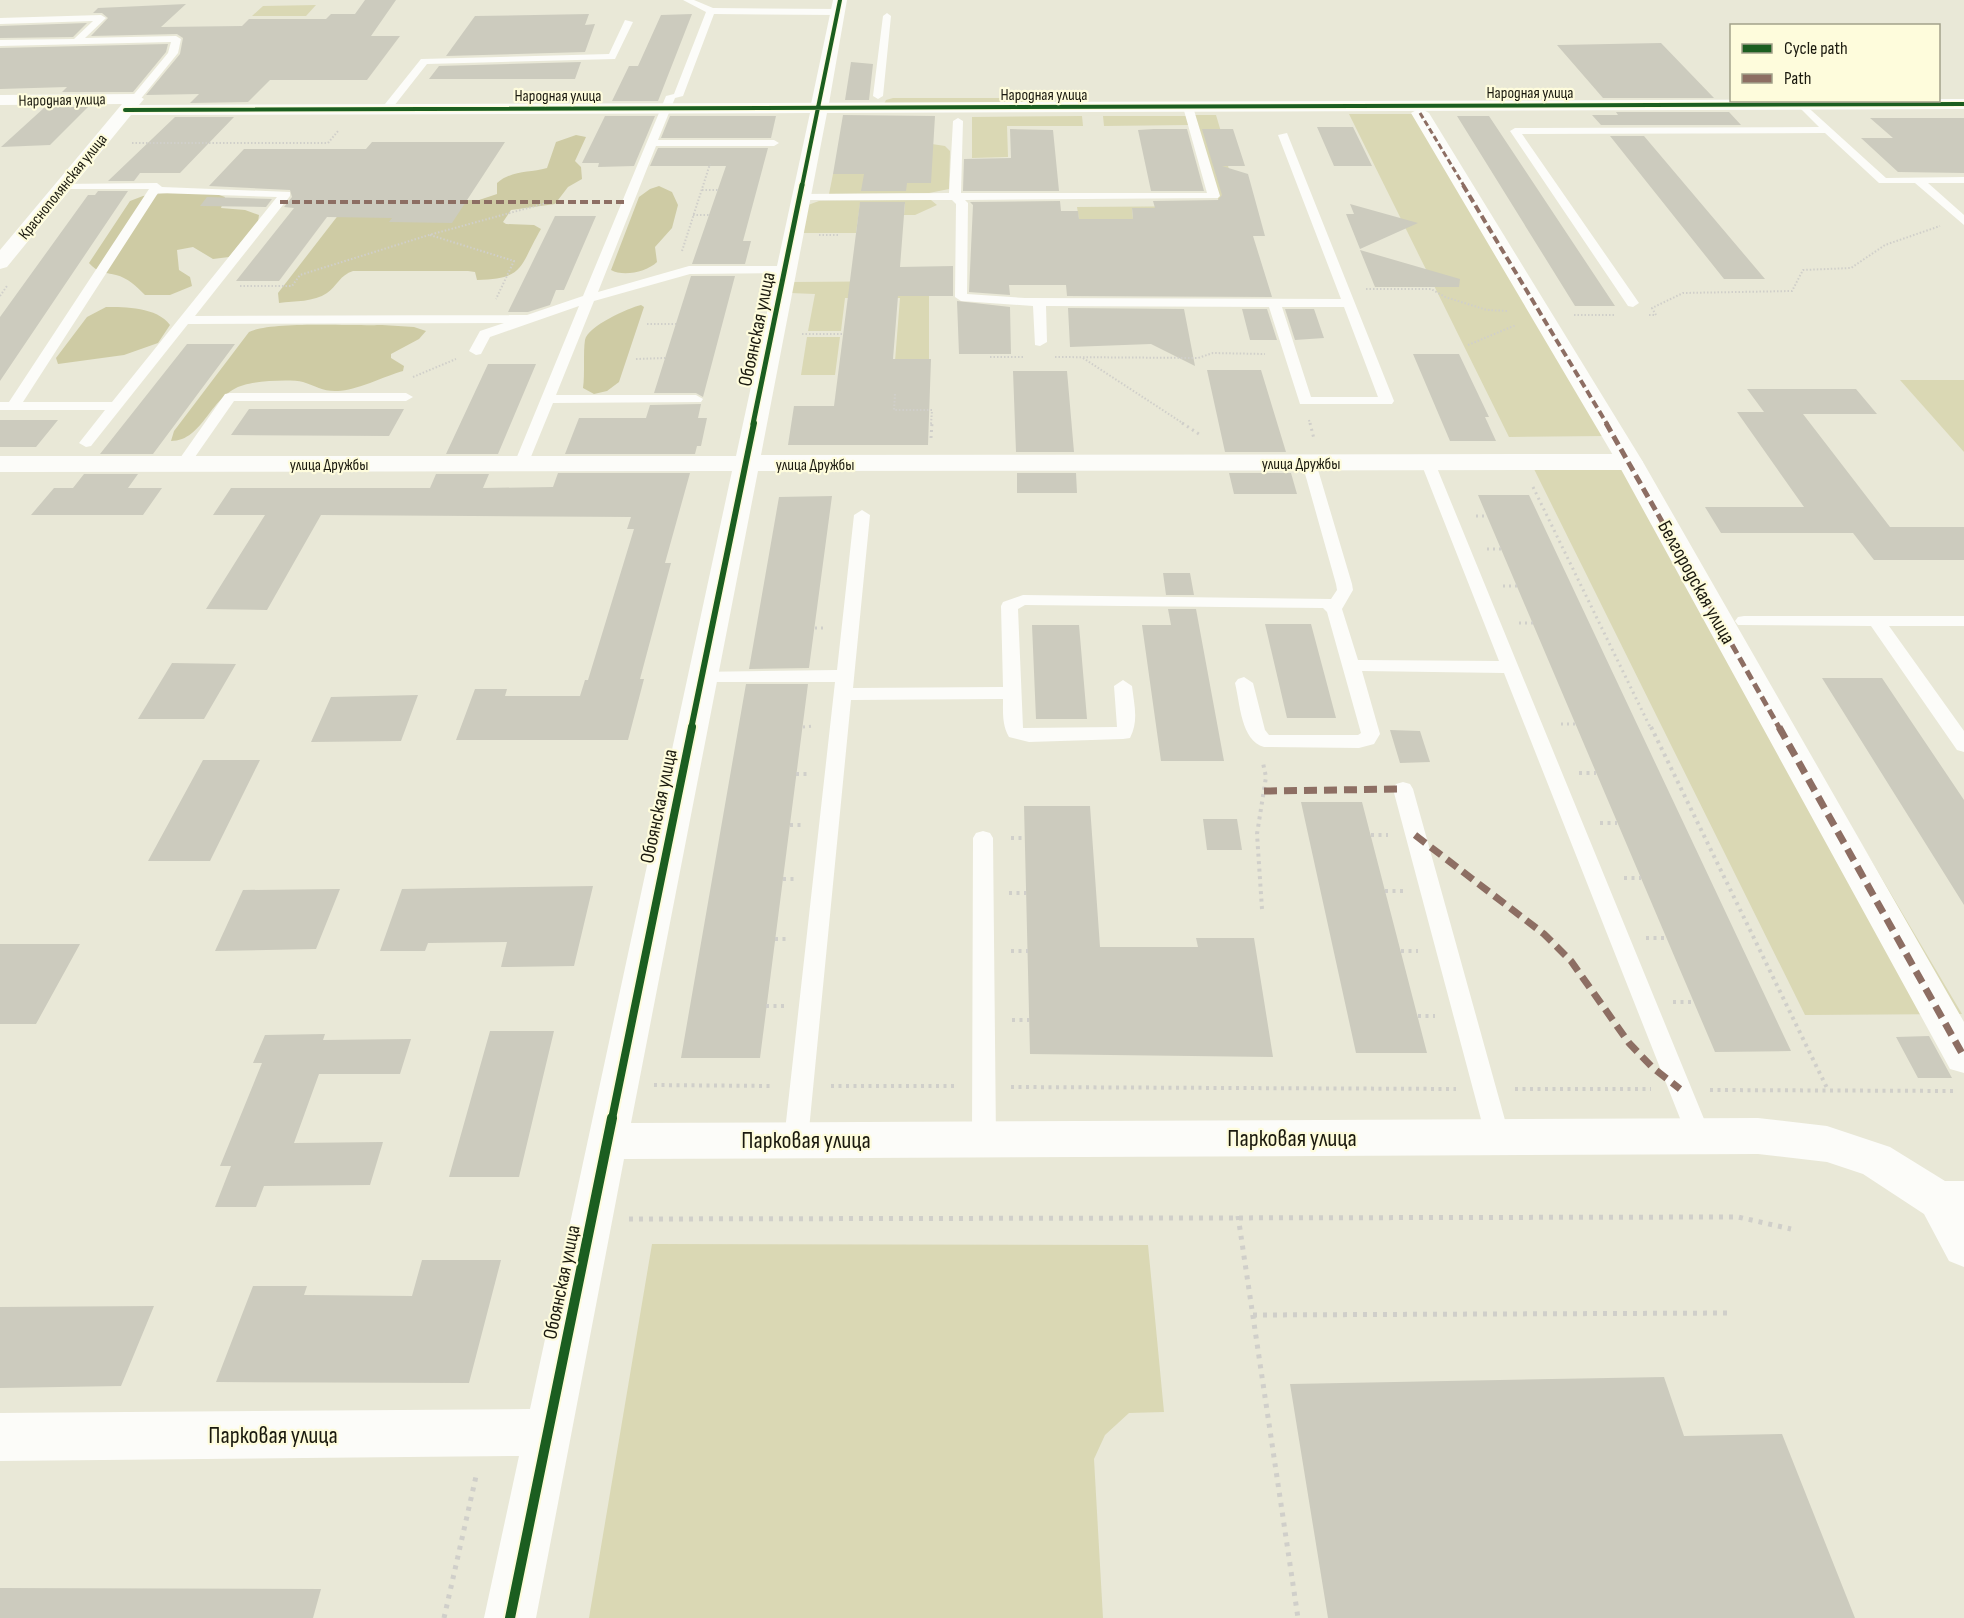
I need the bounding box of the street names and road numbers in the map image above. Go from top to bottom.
street label: Народная улица [1486,84,1574,103]
street label: Народная улица [1000,86,1088,105]
street label: Народная улица [514,87,602,106]
street label: Народная улица [18,90,106,111]
street label: Краснополянская улица [15,130,112,244]
street label: Обоянская улица [733,270,781,388]
street label: улица Дружбы [1262,455,1340,474]
street label: улица Дружбы [290,456,368,475]
street label: улица Дружбы [776,456,854,475]
street label: Белгородская улица [1652,516,1740,648]
street label: Обоянская улица [635,747,683,865]
street label: Парковая улица [1227,1124,1357,1153]
street label: Парковая улица [741,1126,871,1155]
street label: Обоянская улица [538,1223,586,1341]
street label: Парковая улица [208,1421,338,1450]

